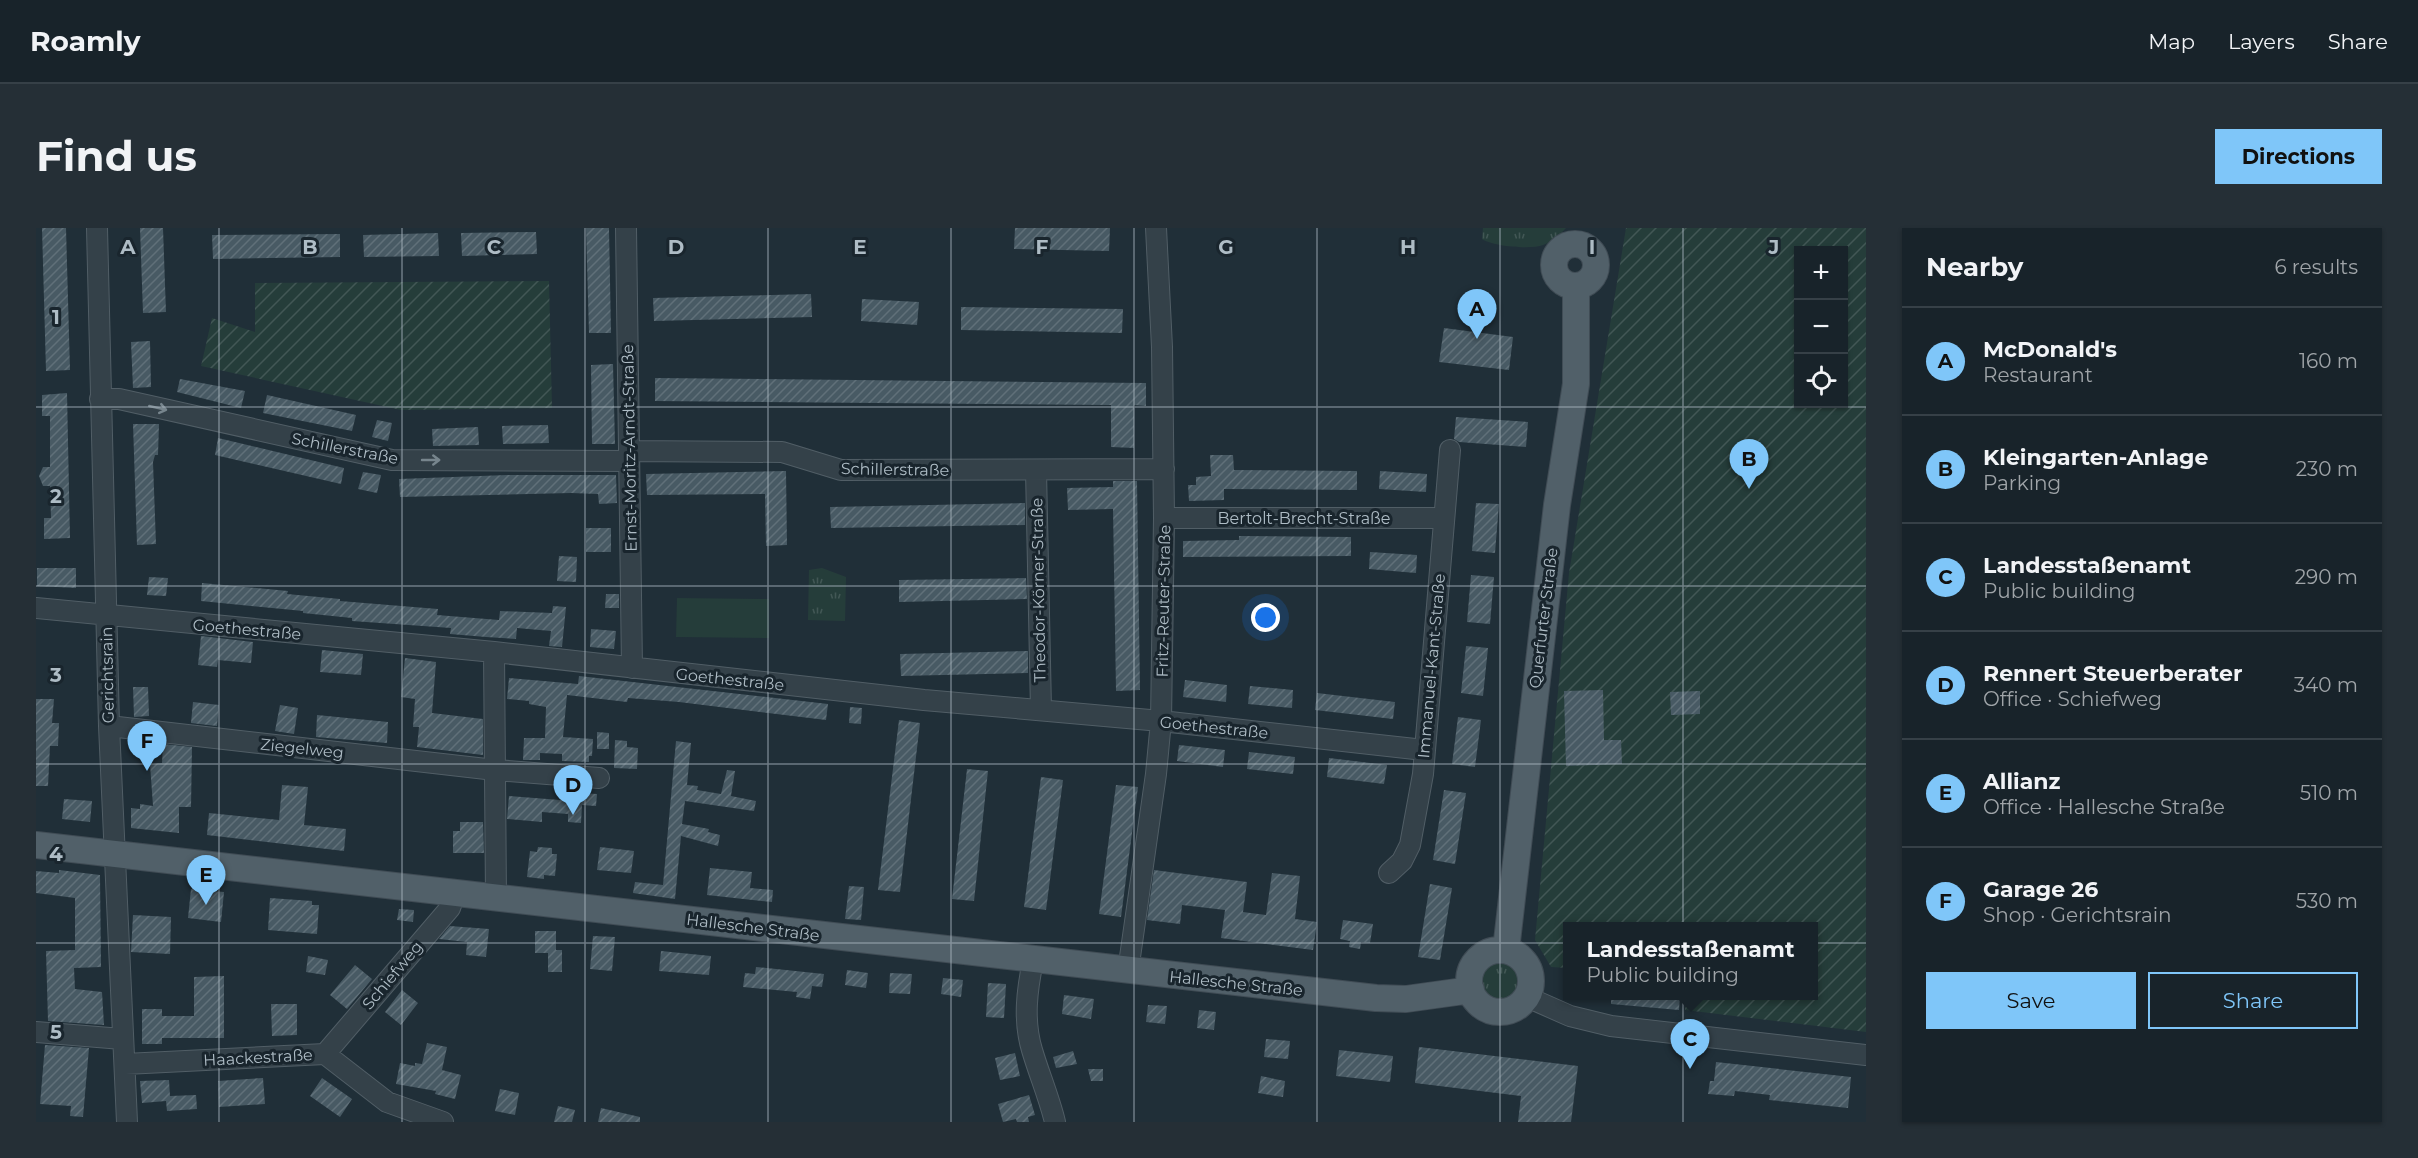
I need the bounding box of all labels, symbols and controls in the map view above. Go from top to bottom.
text: Roamly [30,24,140,58]
text: Map [2148,29,2195,54]
text: Layers [2228,29,2295,54]
text: Share [2328,29,2388,54]
button: Directions [2215,129,2382,184]
text: Find us [36,130,197,182]
text: A [119,235,136,259]
text: B [302,235,318,259]
text: C [487,235,502,259]
text: D [668,235,684,259]
text: E [853,235,867,259]
text: F [1036,235,1049,259]
text: G [1218,235,1234,259]
text: H [1400,235,1416,259]
text: I [1589,235,1595,259]
text: J [1768,235,1779,259]
map controls [1794,246,1848,408]
button: + [1794,246,1848,300]
text: Nearby [1926,251,2023,283]
text: 6 results [2274,255,2358,279]
pin: A [1458,290,1496,339]
button: − [1794,300,1848,354]
text: 1 [52,305,60,329]
text: McDonald's [1983,336,2117,363]
street label: Ernst-Moritz-Arndt-Straße [618,344,641,552]
text: A [1938,349,1953,373]
text: 160 m [2299,349,2358,373]
button: locate [1794,354,1848,408]
text: Restaurant [1983,363,2093,387]
one-way arrow [147,403,167,414]
street label: Schillerstraße [290,429,400,468]
pin: B [1730,440,1768,489]
text: Kleingarten-Anlage [1983,444,2208,471]
one-way arrow [420,454,440,466]
text: B [1938,457,1953,481]
text: 230 m [2296,457,2358,481]
street label: Schillerstraße [841,459,949,480]
text: Parking [1983,471,2061,495]
text: 2 [50,484,62,508]
street label: Theodor-Körner-Straße [1027,497,1050,682]
street label: Bertolt-Brecht-Straße [1218,509,1390,528]
street label: Fritz-Reuter-Straße [1153,524,1174,678]
street label: Querfurter Straße [1525,547,1562,689]
text: Landesstaßenamt [1983,552,2191,579]
text: C [1938,565,1953,589]
text: 290 m [2295,565,2358,589]
street label: Immanuel-Kant-Straße [1414,573,1449,759]
text: Public building [1983,579,2136,603]
your location [1251,603,1280,632]
street label: Goethestraße [192,615,302,644]
street label: Gerichtsrain [97,626,118,724]
text: Rennert Steuerberater [1983,660,2242,687]
text: 3 [49,663,62,687]
street label: Goethestraße [675,664,785,695]
text: D [1937,673,1954,697]
text: 340 m [2294,673,2358,697]
text: Office · Schiefweg [1983,687,2162,711]
street label: Goethestraße [1159,712,1269,743]
pin: F [128,722,166,771]
street label: Ziegelweg [259,735,345,762]
pin: D [554,766,592,815]
text: Allianz [1983,768,2060,795]
text: E [1939,781,1952,805]
text: 510 m [2300,781,2358,805]
text: Office · Hallesche Straße [1983,795,2225,819]
text: 4 [49,842,63,866]
pin: E [186,856,226,905]
text: Garage 26 [1983,876,2098,903]
text: F [1939,889,1952,913]
text: 530 m [2296,889,2358,913]
text: Shop · Gerichtsrain [1983,903,2172,927]
street label: Hallesche Straße [685,910,821,945]
popup [1563,922,1818,1000]
text: Landesstaßenamt [1586,936,1795,963]
street label: Schiefweg [358,937,427,1013]
text: Public building [1586,963,1739,987]
street label: Hallesche Straße [1168,967,1304,1000]
button: Save [1926,972,2136,1029]
button: Share [2148,972,2358,1029]
text: 5 [50,1020,62,1044]
pin: C [1670,1020,1710,1069]
street label: Haackestraße [203,1045,313,1070]

